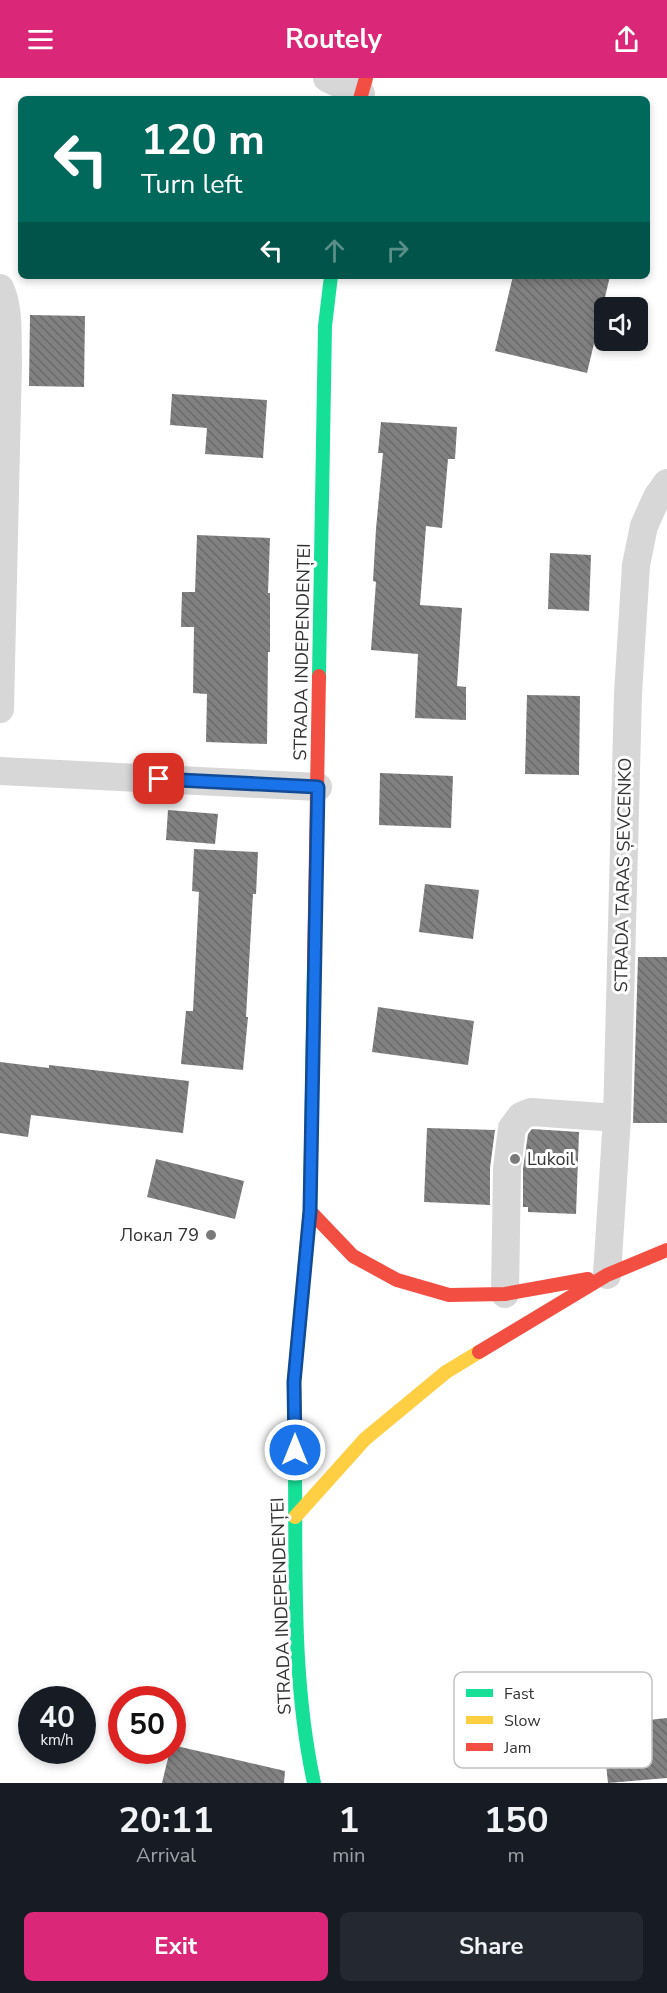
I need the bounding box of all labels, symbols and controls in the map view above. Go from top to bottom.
text: Routely [285,21,382,58]
icon: menu [24,23,57,56]
icon: share [610,23,643,56]
text: 120 m [141,112,265,169]
icon: left [42,120,120,198]
text: Turn left [141,166,242,203]
icon: left [255,234,288,267]
icon: ahead [318,234,351,267]
icon: right [381,234,414,267]
map controls [594,297,648,351]
button: sound [594,297,648,351]
street label: STRADA INDEPENDENȚEI [288,543,316,761]
pin [133,753,184,804]
street label: STRADA TARAS ȘEVCENKO [609,758,637,992]
icon: arrive [142,762,175,795]
place label: Lukoil [527,1147,576,1171]
marker: Lukoil [508,1152,522,1166]
place label: Локал 79 [120,1223,199,1247]
marker: Локал 79 [204,1228,218,1242]
position arrow [263,1418,327,1482]
street label: STRADA INDEPENDENȚEI [265,1497,297,1715]
legend [454,1672,652,1768]
text: Fast [504,1683,535,1705]
speed limit sign: 50 [108,1686,186,1764]
text: 40 [39,1697,75,1738]
text: Slow [504,1710,541,1732]
text: km/h [40,1730,74,1750]
text: Jam [503,1737,531,1759]
text: 20:11 [118,1796,214,1845]
text: 1 [338,1796,360,1845]
text: 150 [484,1796,549,1845]
text: Arrival [136,1842,196,1869]
text: min [332,1842,365,1869]
text: m [508,1842,525,1869]
button: Exit [24,1912,328,1981]
button: Share [340,1912,643,1981]

